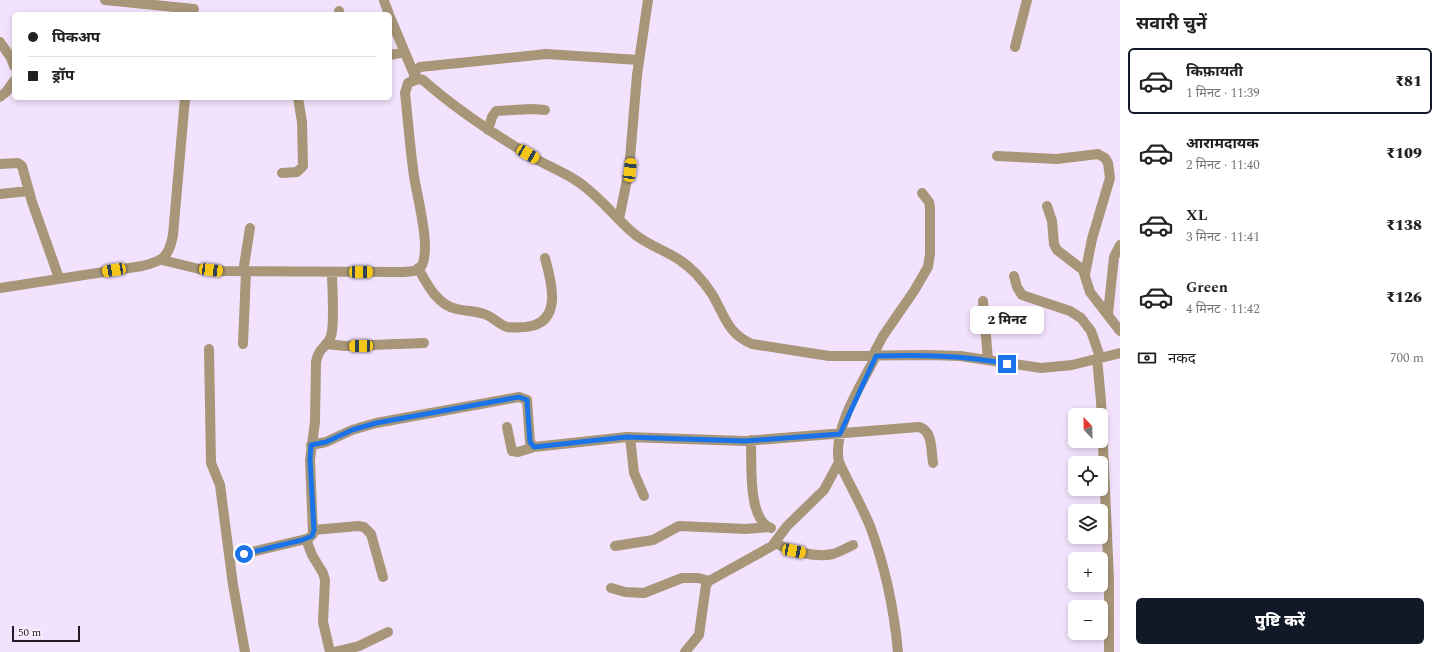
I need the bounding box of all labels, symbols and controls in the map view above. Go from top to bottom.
text: सवारी चुनें [1136,10,1207,37]
text: पिकअप [52,26,100,49]
text: किफ़ायती [1186,60,1243,83]
icon: car [1138,63,1174,99]
text: ड्रॉप [52,64,74,87]
text: ₹81 [1395,70,1422,93]
text: 1 मिनट · 11:39 [1186,83,1260,103]
text: आरामदायक [1186,132,1259,155]
icon: car [1138,135,1174,171]
text: ₹109 [1386,142,1422,165]
car [515,143,541,165]
text: 2 मिनट · 11:40 [1186,155,1260,175]
car [623,157,637,183]
text: XL [1186,204,1207,227]
icon: car [1138,207,1174,243]
text: ₹138 [1386,214,1422,237]
text: 3 मिनट · 11:41 [1186,227,1260,247]
car [101,262,127,278]
car [198,263,224,277]
car [349,266,373,278]
text: Green [1186,276,1228,299]
icon: car [1138,279,1174,315]
text: ₹126 [1386,286,1422,309]
text: 4 मिनट · 11:42 [1186,299,1260,319]
callout: 2 मिनट [970,306,1044,334]
text: 2 मिनट [987,310,1027,330]
car [349,340,373,352]
icon: cash [1136,347,1158,369]
text: नकद [1168,347,1196,370]
text: 700 m [1390,348,1424,368]
route end [998,355,1016,373]
north arrow [1068,408,1108,448]
map controls [1068,408,1108,640]
button: locate [1068,456,1108,496]
button: layers [1068,504,1108,544]
car [781,543,807,559]
route start [235,545,253,563]
button: + [1068,552,1108,592]
button: पुष्टि करें [1136,598,1424,644]
button: − [1068,600,1108,640]
scale bar [12,624,80,643]
text: 50 m [18,624,41,641]

